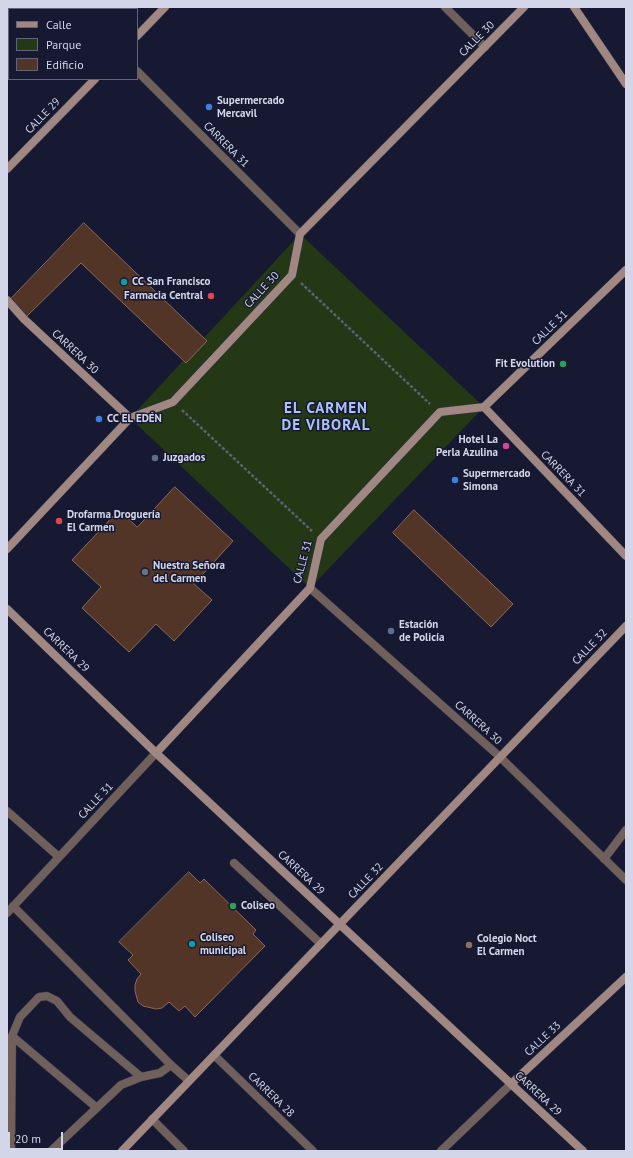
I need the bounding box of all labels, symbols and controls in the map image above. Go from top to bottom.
legend [8,8,138,80]
text: Calle [46,17,72,32]
street label: CALLE 30 [457,19,497,59]
text: Parque [46,37,81,52]
text: Edificio [46,57,84,72]
place label: Supermercado Mercavil [217,94,284,120]
street label: CALLE 29 [23,95,63,137]
marker: Supermercado Mercavil [204,102,214,112]
street label: CARRERA 31 [200,119,252,171]
street label: CALLE 30 [242,269,282,311]
place label: CC San Francisco [132,275,211,289]
marker: CC San Francisco [119,277,129,287]
place label: Farmacia Central [124,289,203,303]
marker: Farmacia Central [206,291,216,301]
street label: CALLE 31 [529,308,571,348]
street label: CARRERA 30 [49,327,101,377]
place label: Fit Evolution [495,357,555,371]
marker: Fit Evolution [558,359,568,369]
district label: EL CARMEN DE VIBORAL [282,400,370,435]
place label: CC EL EDÉN [107,412,162,426]
marker: CC EL EDÉN [94,414,104,424]
place label: Hotel La Perla Azulina [436,433,498,459]
marker: Hotel La Perla Azulina [501,441,511,451]
street label: CARRERA 31 [538,448,588,500]
place label: Juzgados [163,451,205,465]
marker: Juzgados [150,453,160,463]
place label: Supermercado Simona [463,467,530,493]
marker: Supermercado Simona [450,475,460,485]
place label: Drofarma Droguería El Carmen [67,508,160,534]
marker: Drofarma Droguería El Carmen [54,516,64,526]
street label: CALLE 31 [291,539,315,585]
place label: Nuestra Señora del Carmen [153,559,225,585]
marker: Nuestra Señora del Carmen [140,567,150,577]
place label: Estación de Policía [399,618,444,644]
street label: CARRERA 29 [40,625,92,675]
marker: Estación de Policía [386,626,396,636]
street label: CALLE 32 [570,626,610,668]
street label: CARRERA 30 [452,698,504,748]
street label: CALLE 31 [76,780,116,822]
street label: CARRERA 29 [275,848,327,898]
street label: CALLE 32 [346,860,386,902]
place label: Coliseo [241,899,275,913]
marker: Coliseo [228,901,238,911]
place label: Coliseo municipal [200,931,246,957]
place label: Colegio Noct El Carmen [477,932,537,958]
marker: Coliseo municipal [187,939,197,949]
marker: Colegio Noct El Carmen [464,940,474,950]
street label: CALLE 33 [522,1019,564,1059]
street label: CARRERA 29 [512,1069,564,1119]
street label: CARRERA 28 [245,1070,297,1120]
scale bar [10,1124,65,1150]
text: 20 m [15,1131,41,1146]

